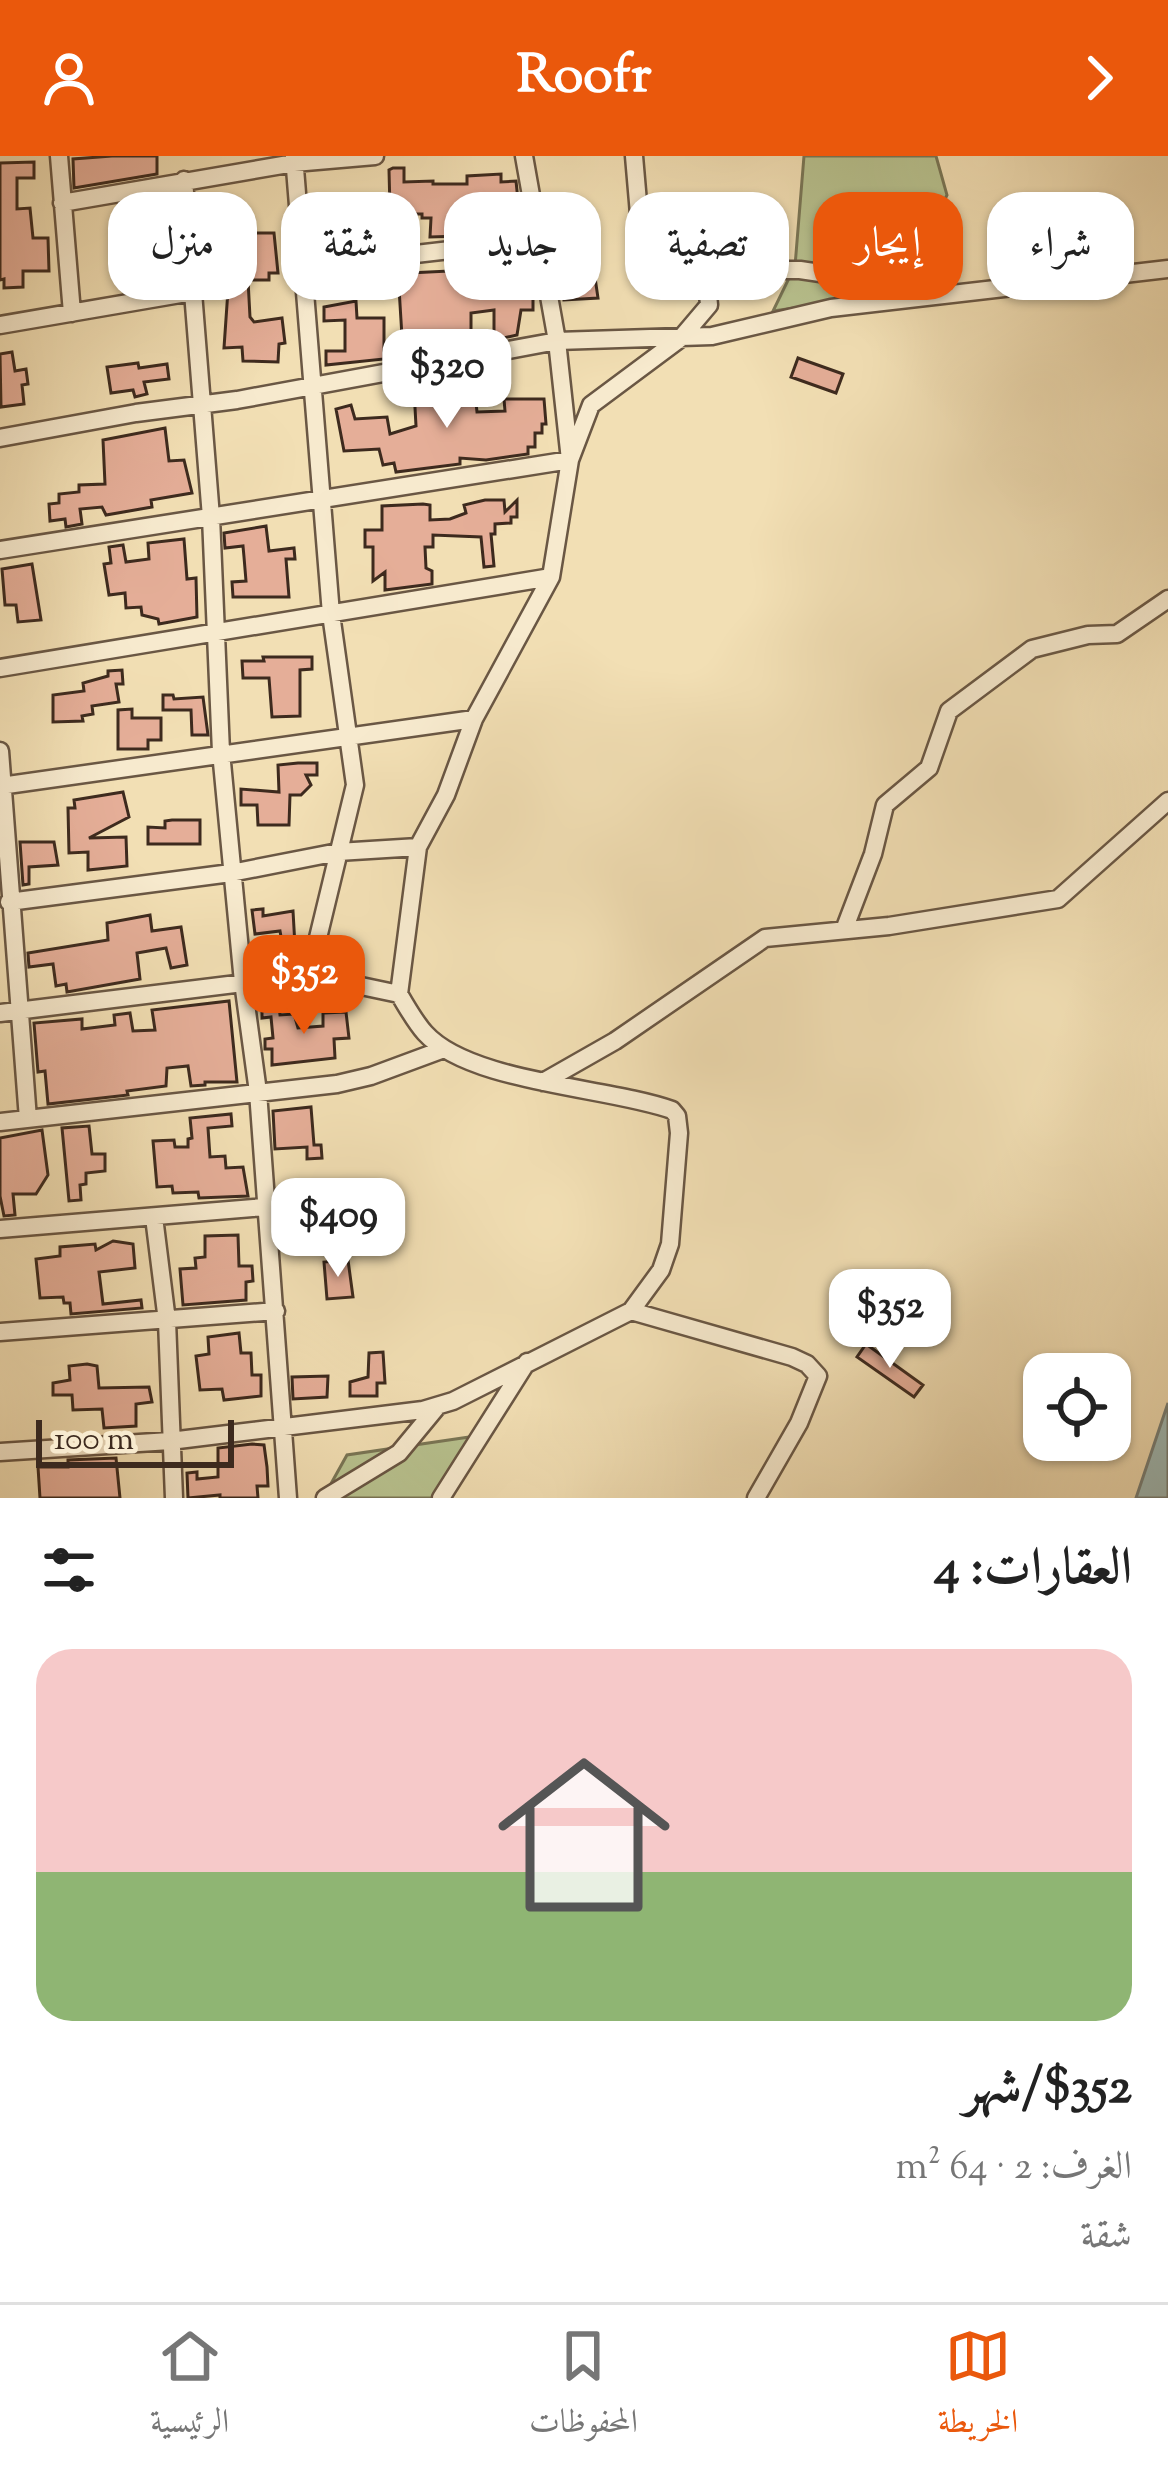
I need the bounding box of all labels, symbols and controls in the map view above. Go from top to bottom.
text: Roofr [516,39,652,117]
icon: person [36,45,102,111]
icon: forward [1066,45,1132,111]
chip: منزل [108,192,257,300]
chip: شقة [281,192,420,300]
chip: جديد [444,192,601,300]
chip: تصفية [625,192,789,300]
chip: إيجار [813,192,963,300]
chip: شراء [987,192,1134,300]
pin: $320 [376,329,518,431]
text: $320 [409,340,485,396]
pin: $352 [233,935,375,1037]
text: $352 [270,946,338,1002]
pin: $409 [267,1178,409,1280]
text: $409 [298,1189,378,1245]
pin: $352 [819,1269,961,1371]
text: $352 [856,1280,924,1336]
map controls [1023,1353,1131,1461]
button: locate [1023,1353,1131,1461]
scale bar [36,1414,234,1467]
text: 100 m [54,1417,134,1465]
text: العقارات: 4 [934,1534,1132,1607]
icon: filters [36,1537,102,1603]
icon: home [476,1727,692,1943]
text: $352/شهر [963,2053,1132,2126]
text: الغرف: 2 · 64 m² [896,2141,1132,2197]
text: شقة [1080,2210,1132,2266]
tab: الرئيسية [150,2323,229,2453]
tab: المحفوظات [529,2323,638,2453]
tab: الخريطة [938,2323,1018,2453]

